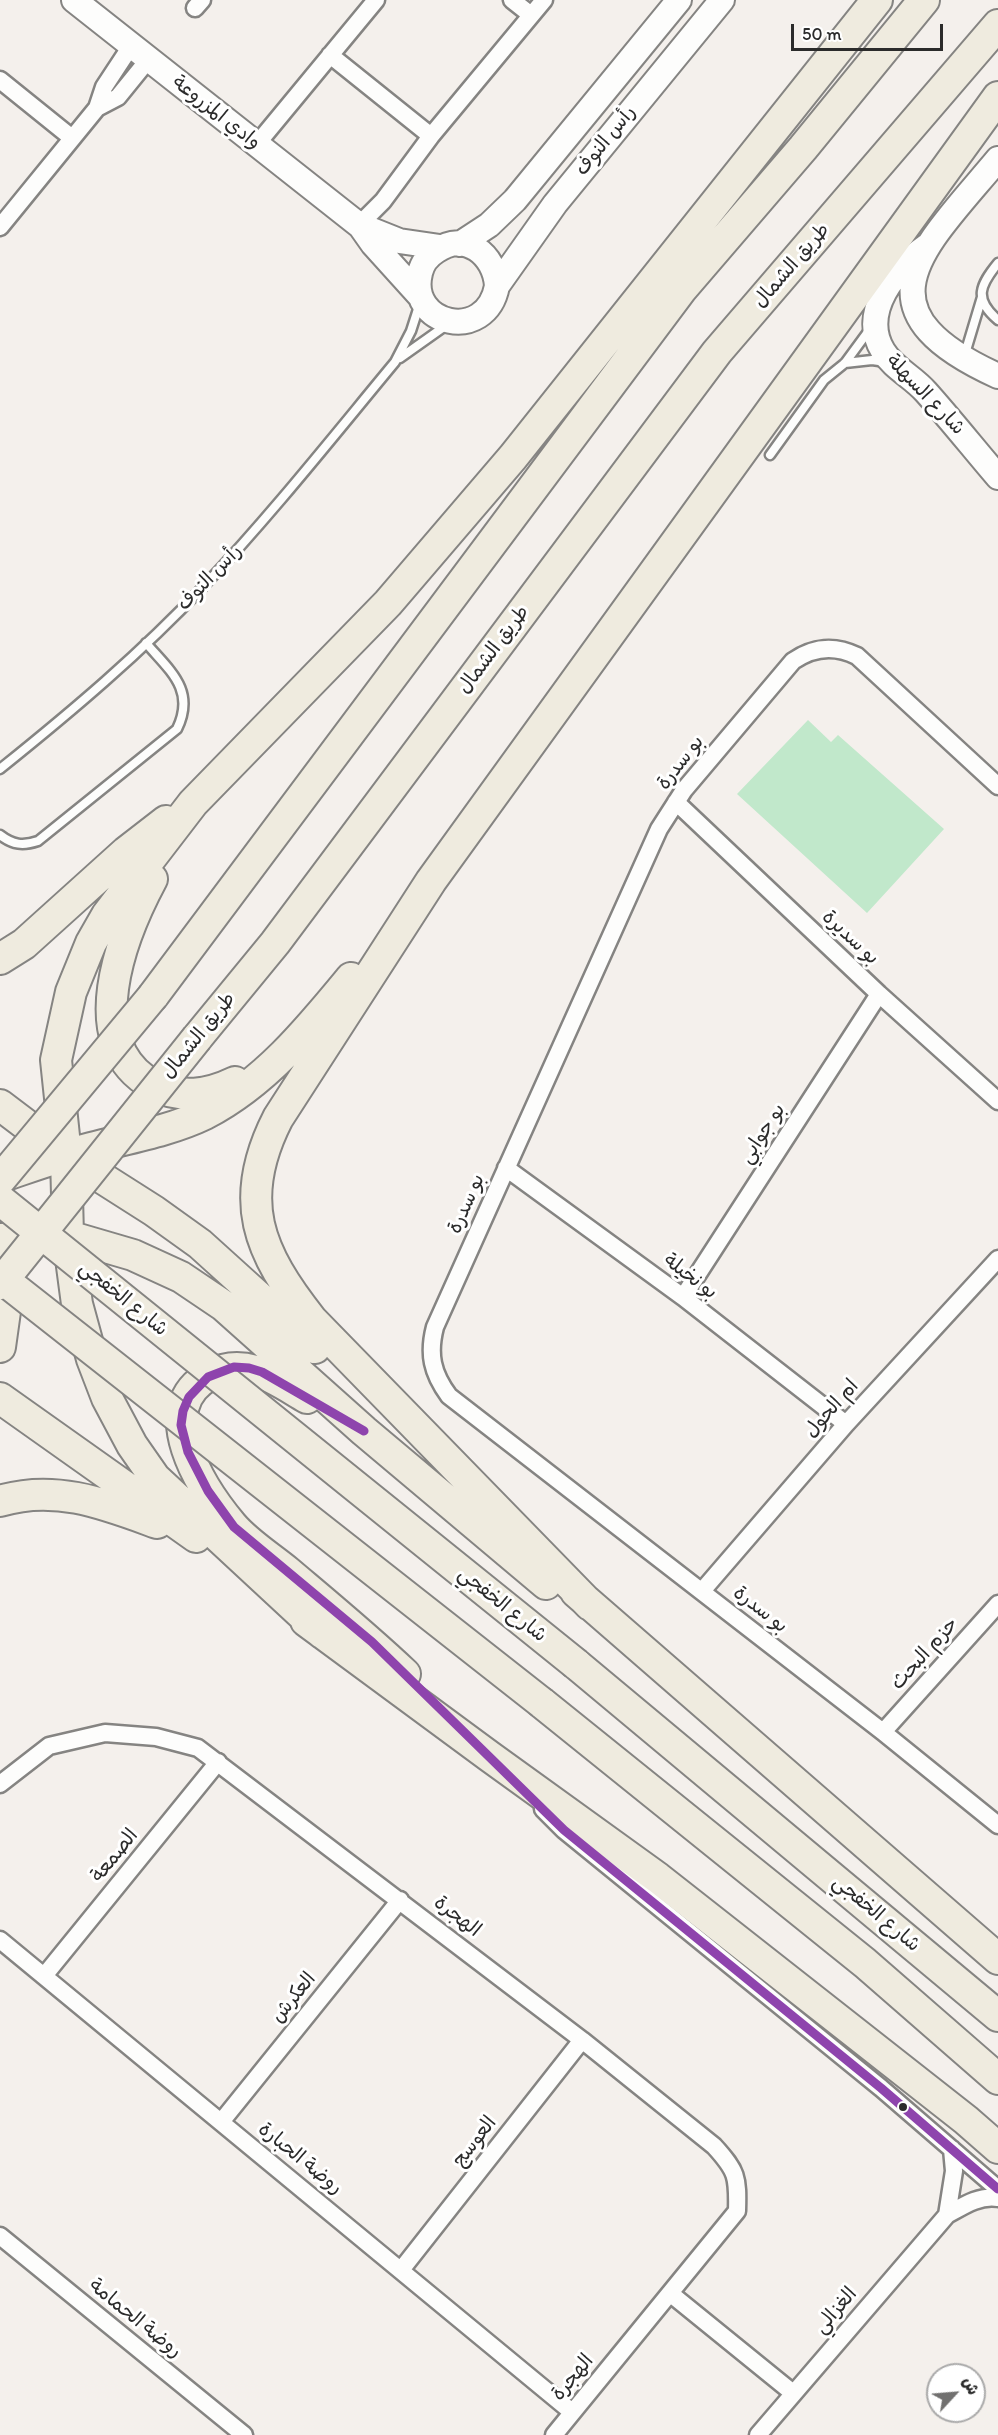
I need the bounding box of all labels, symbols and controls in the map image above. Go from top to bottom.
scale bar [794,12,946,50]
text: 50 m [802,23,842,45]
street label: وادي المزروعة [167,71,265,155]
street label: رأس النوف [571,101,641,181]
street label: طريق الشمال [749,219,835,313]
street label: شارع السهلة [881,350,969,440]
street label: رأس النوف [172,540,248,616]
street label: طريق الشمال [453,601,535,699]
street label: بو سدرة [652,731,710,795]
street label: بو سديرة [816,906,884,970]
street label: طريق الشمال [157,988,241,1084]
street label: بو جوابي [735,1099,791,1169]
street label: بو سدرة [443,1170,491,1238]
street label: بو نخيلة [658,1249,722,1305]
street label: شارع الخفجي [74,1256,172,1342]
street label: ام الحول [800,1375,864,1443]
street label: شارع الخفجي [453,1562,551,1648]
street label: بو سدرة [728,1581,792,1639]
street label: حزم البحث [886,1613,964,1695]
street label: الصمعة [86,1824,144,1888]
street label: شارع الخفجي [827,1870,925,1958]
street label: الهجرة [429,1891,485,1943]
street label: العكرش [266,1968,322,2028]
unlabelled marker [897,2101,909,2113]
street label: العوسج [448,2112,502,2172]
street label: روضة الحبارة [253,2118,347,2200]
street label: روضة الحمامة [84,2274,186,2364]
street label: الغزالي [809,2283,863,2339]
street label: الهجرة [547,2350,599,2406]
north arrow [926,2363,986,2423]
text: ش [958,2374,983,2398]

